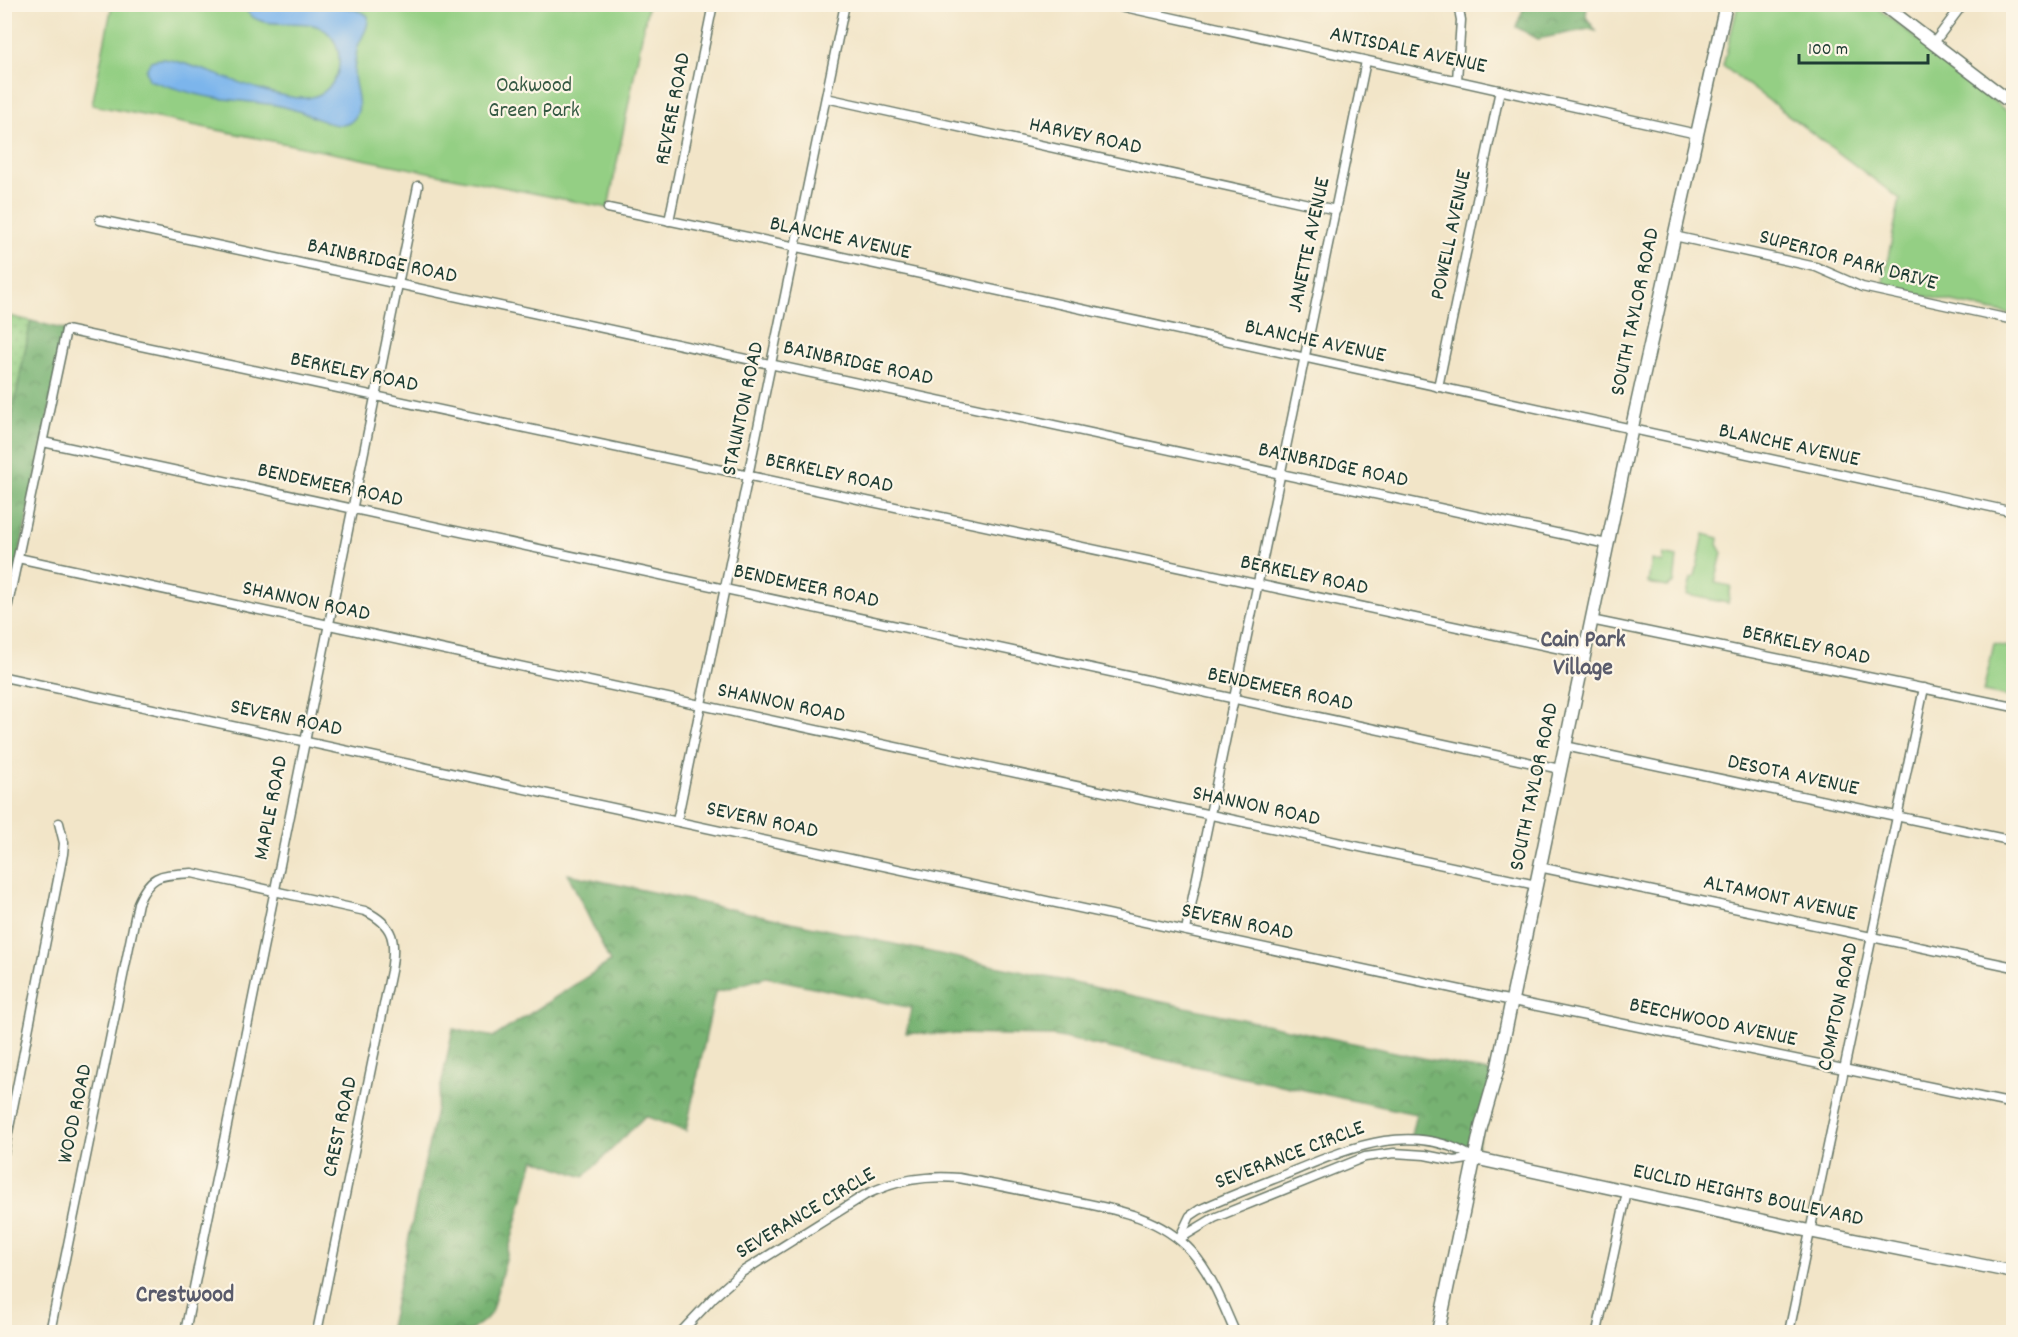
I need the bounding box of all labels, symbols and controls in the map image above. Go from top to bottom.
street label: ANTISDALE AVENUE [1327,19,1489,83]
scale bar [1799,27,1928,65]
text: 100 m [1808,38,1848,63]
street label: REVERE ROAD [648,50,700,168]
park label: Oakwood Green Park [488,71,580,127]
street label: HARVEY ROAD [1026,110,1144,164]
street label: POWELL AVENUE [1423,167,1481,303]
street label: JANETTE AVENUE [1281,174,1339,315]
street label: BLANCHE AVENUE [767,209,913,269]
street label: SUPERIOR PARK DRIVE [1755,222,1941,300]
street label: SOUTH TAYLOR ROAD [1603,225,1669,399]
street label: BAINBRIDGE ROAD [304,231,460,293]
street label: BLANCHE AVENUE [1242,312,1388,372]
street label: BAINBRIDGE ROAD [780,333,936,395]
street label: STAUNTON ROAD [715,339,773,479]
street label: BERKELEY ROAD [287,344,421,402]
street label: BLANCHE AVENUE [1716,416,1862,476]
street label: BAINBRIDGE ROAD [1255,435,1411,497]
street label: BERKELEY ROAD [762,445,896,503]
street label: BENDEMEER ROAD [254,455,406,517]
street label: BERKELEY ROAD [1237,547,1371,605]
street label: BENDEMEER ROAD [730,556,882,618]
street label: SHANNON ROAD [239,573,373,631]
street label: BERKELEY ROAD [1739,617,1873,675]
district label: Cain Park Village [1541,624,1626,686]
street label: BENDEMEER ROAD [1204,659,1356,721]
street label: SHANNON ROAD [714,675,848,733]
street label: SEVERN ROAD [227,692,345,746]
street label: SOUTH TAYLOR ROAD [1502,700,1568,874]
street label: DESOTA AVENUE [1724,747,1862,805]
street label: MAPLE ROAD [247,753,297,863]
street label: SHANNON ROAD [1189,778,1323,836]
street label: SEVERN ROAD [703,794,821,848]
street label: ALTAMONT AVENUE [1700,868,1860,930]
street label: SEVERN ROAD [1178,896,1296,950]
street label: COMPTON ROAD [1810,940,1868,1074]
street label: BEECHWOOD AVENUE [1626,990,1800,1056]
street label: WOOD ROAD [50,1061,102,1167]
street label: CREST ROAD [315,1074,367,1180]
street label: SEVERANCE CIRCLE [1211,1113,1369,1199]
street label: EUCLID HEIGHTS BOULEVARD [1630,1156,1866,1236]
street label: SEVERANCE CIRCLE [730,1160,882,1268]
district label: Crestwood [136,1279,234,1313]

